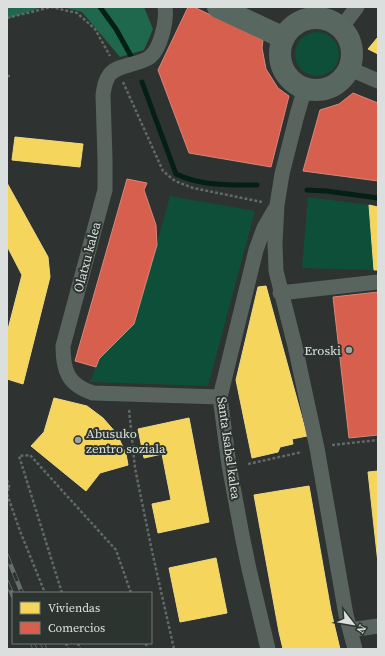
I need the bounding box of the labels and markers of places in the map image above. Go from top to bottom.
place label: Eroski [304,342,341,359]
marker: Eroski [344,345,354,355]
place label: Abusuko zentro soziala [86,425,166,457]
marker: Abusuko zentro soziala [73,435,83,445]

